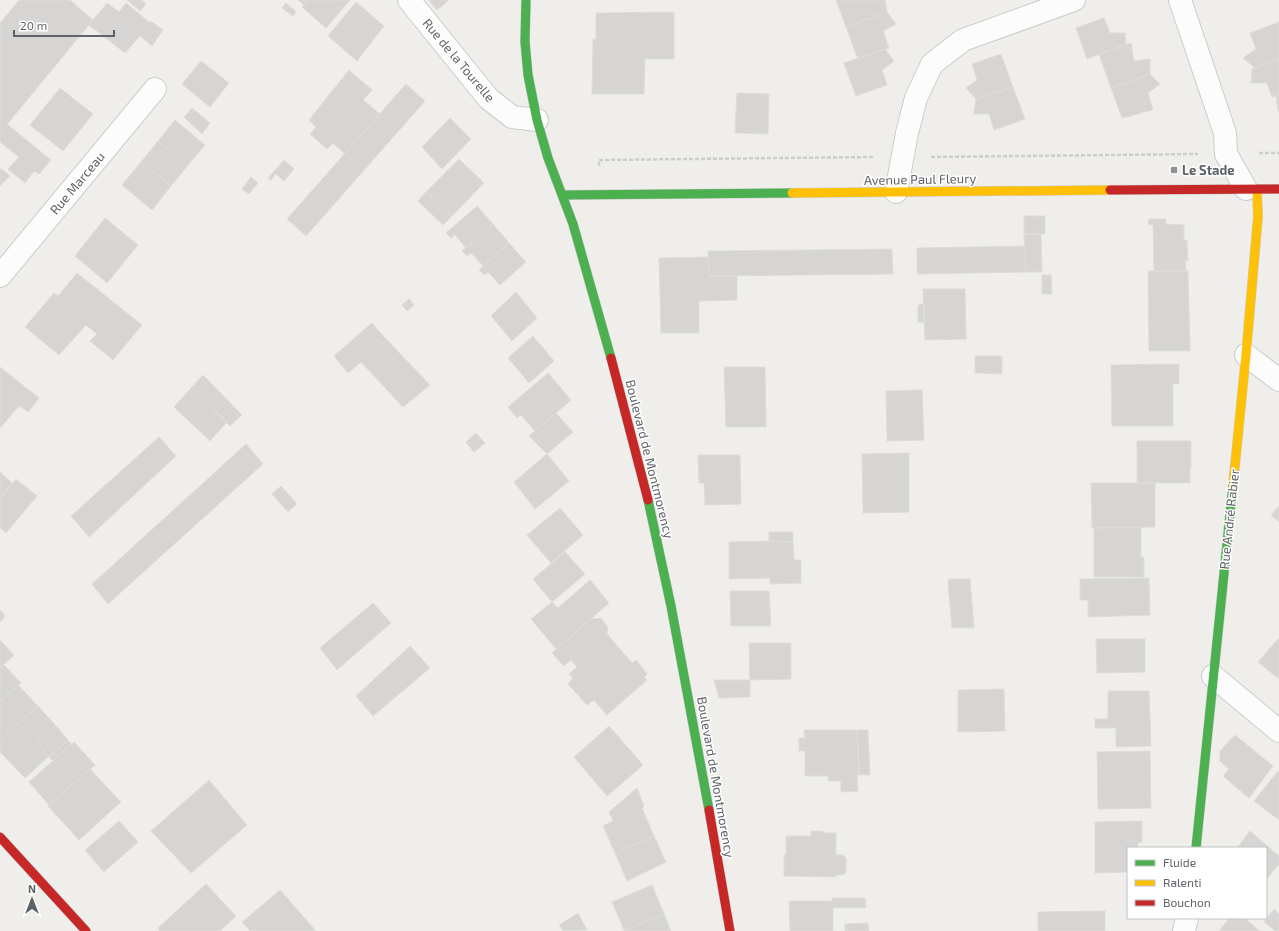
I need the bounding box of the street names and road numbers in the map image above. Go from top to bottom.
street label: Rue de la Tourelle [419,15,499,105]
street label: Rue Marceau [46,148,108,218]
street label: Avenue Paul Fleury [864,170,976,188]
street label: Boulevard de Montmorency [622,378,678,540]
street label: Rue André Rabier [1216,468,1242,570]
street label: Boulevard de Montmorency [694,695,738,859]

